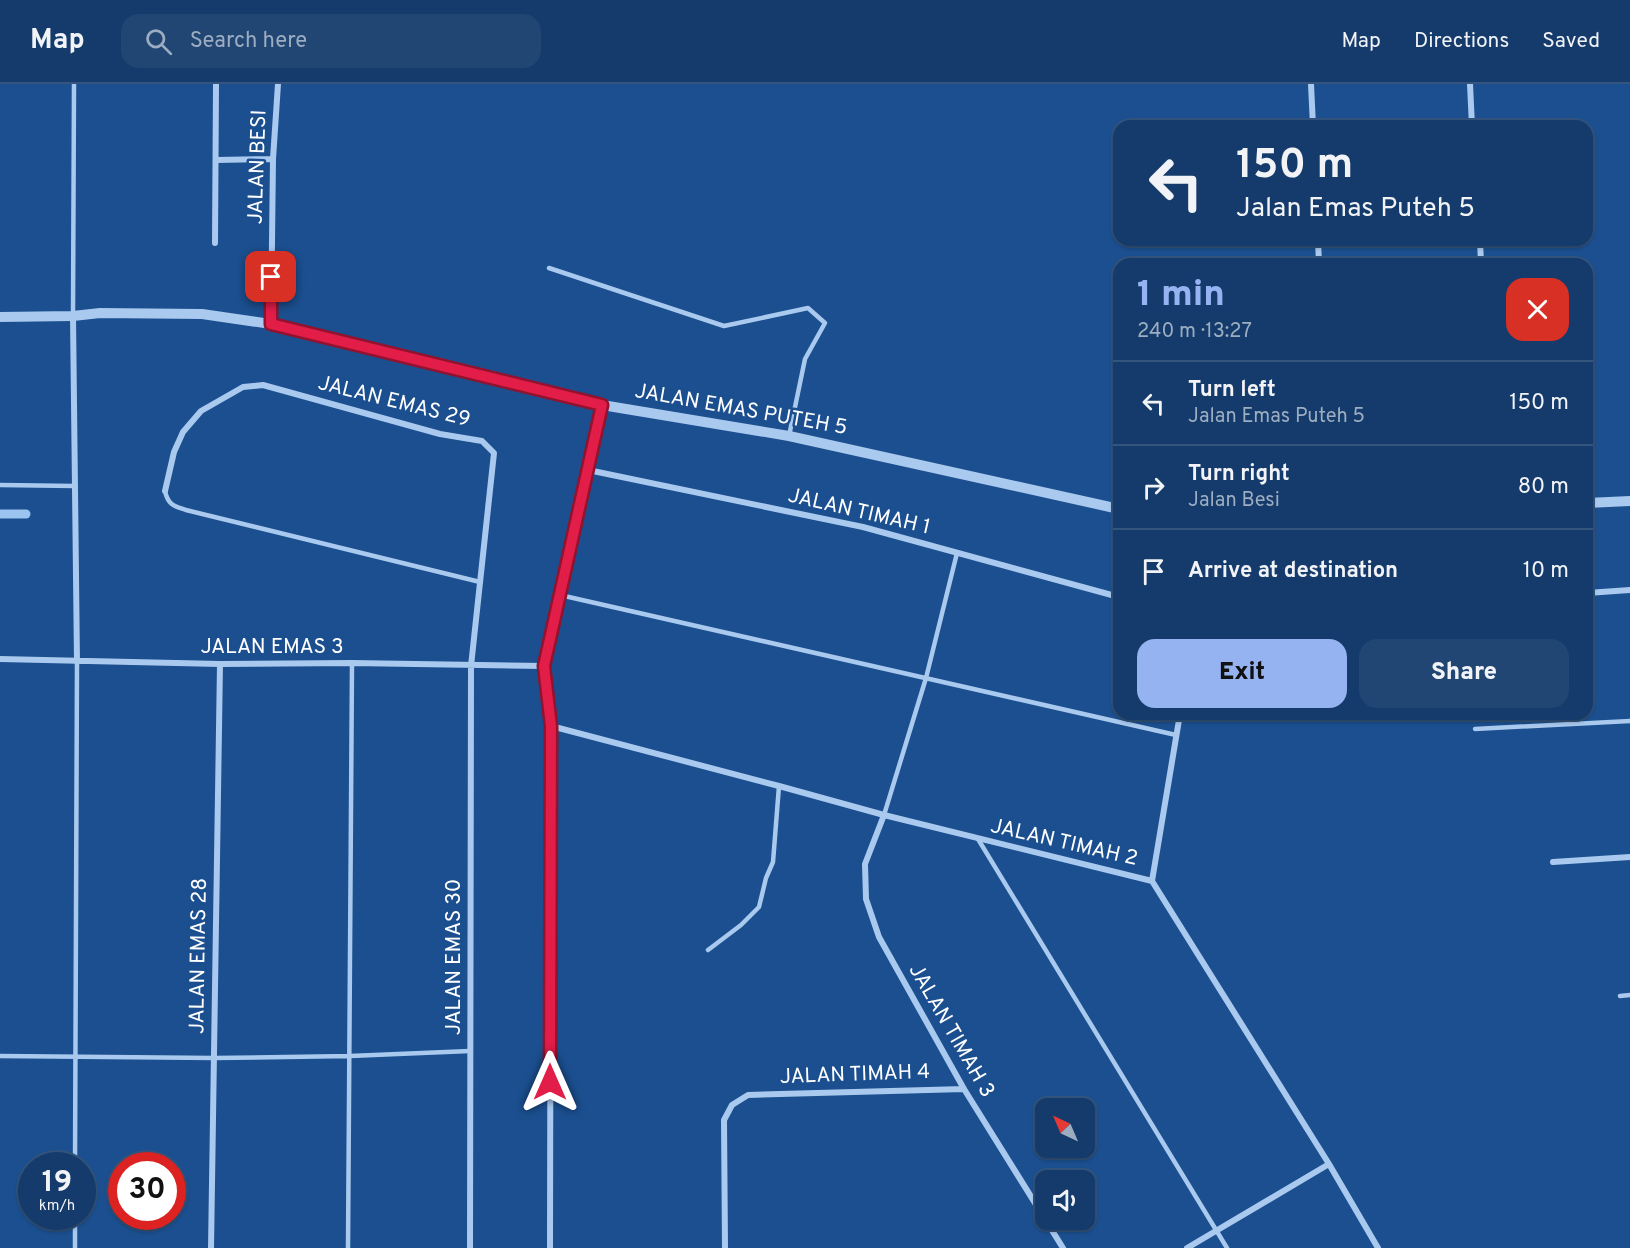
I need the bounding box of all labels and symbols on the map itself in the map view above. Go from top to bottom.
street label: JALAN BESI [243,109,273,225]
pin [245,251,296,302]
street label: JALAN EMAS 29 [315,370,473,434]
street label: JALAN EMAS PUTEH 5 [633,378,849,442]
street label: JALAN TIMAH 1 [785,483,933,541]
street label: JALAN EMAS 3 [200,634,344,661]
street label: JALAN TIMAH 2 [988,813,1140,873]
street label: JALAN EMAS 28 [184,878,214,1034]
street label: JALAN EMAS 30 [441,879,468,1035]
street label: JALAN TIMAH 3 [902,959,1000,1103]
position arrow [518,1050,582,1114]
street label: JALAN TIMAH 4 [779,1059,931,1091]
north arrow [1035,1098,1095,1158]
speed limit sign: 30 [108,1152,186,1230]

